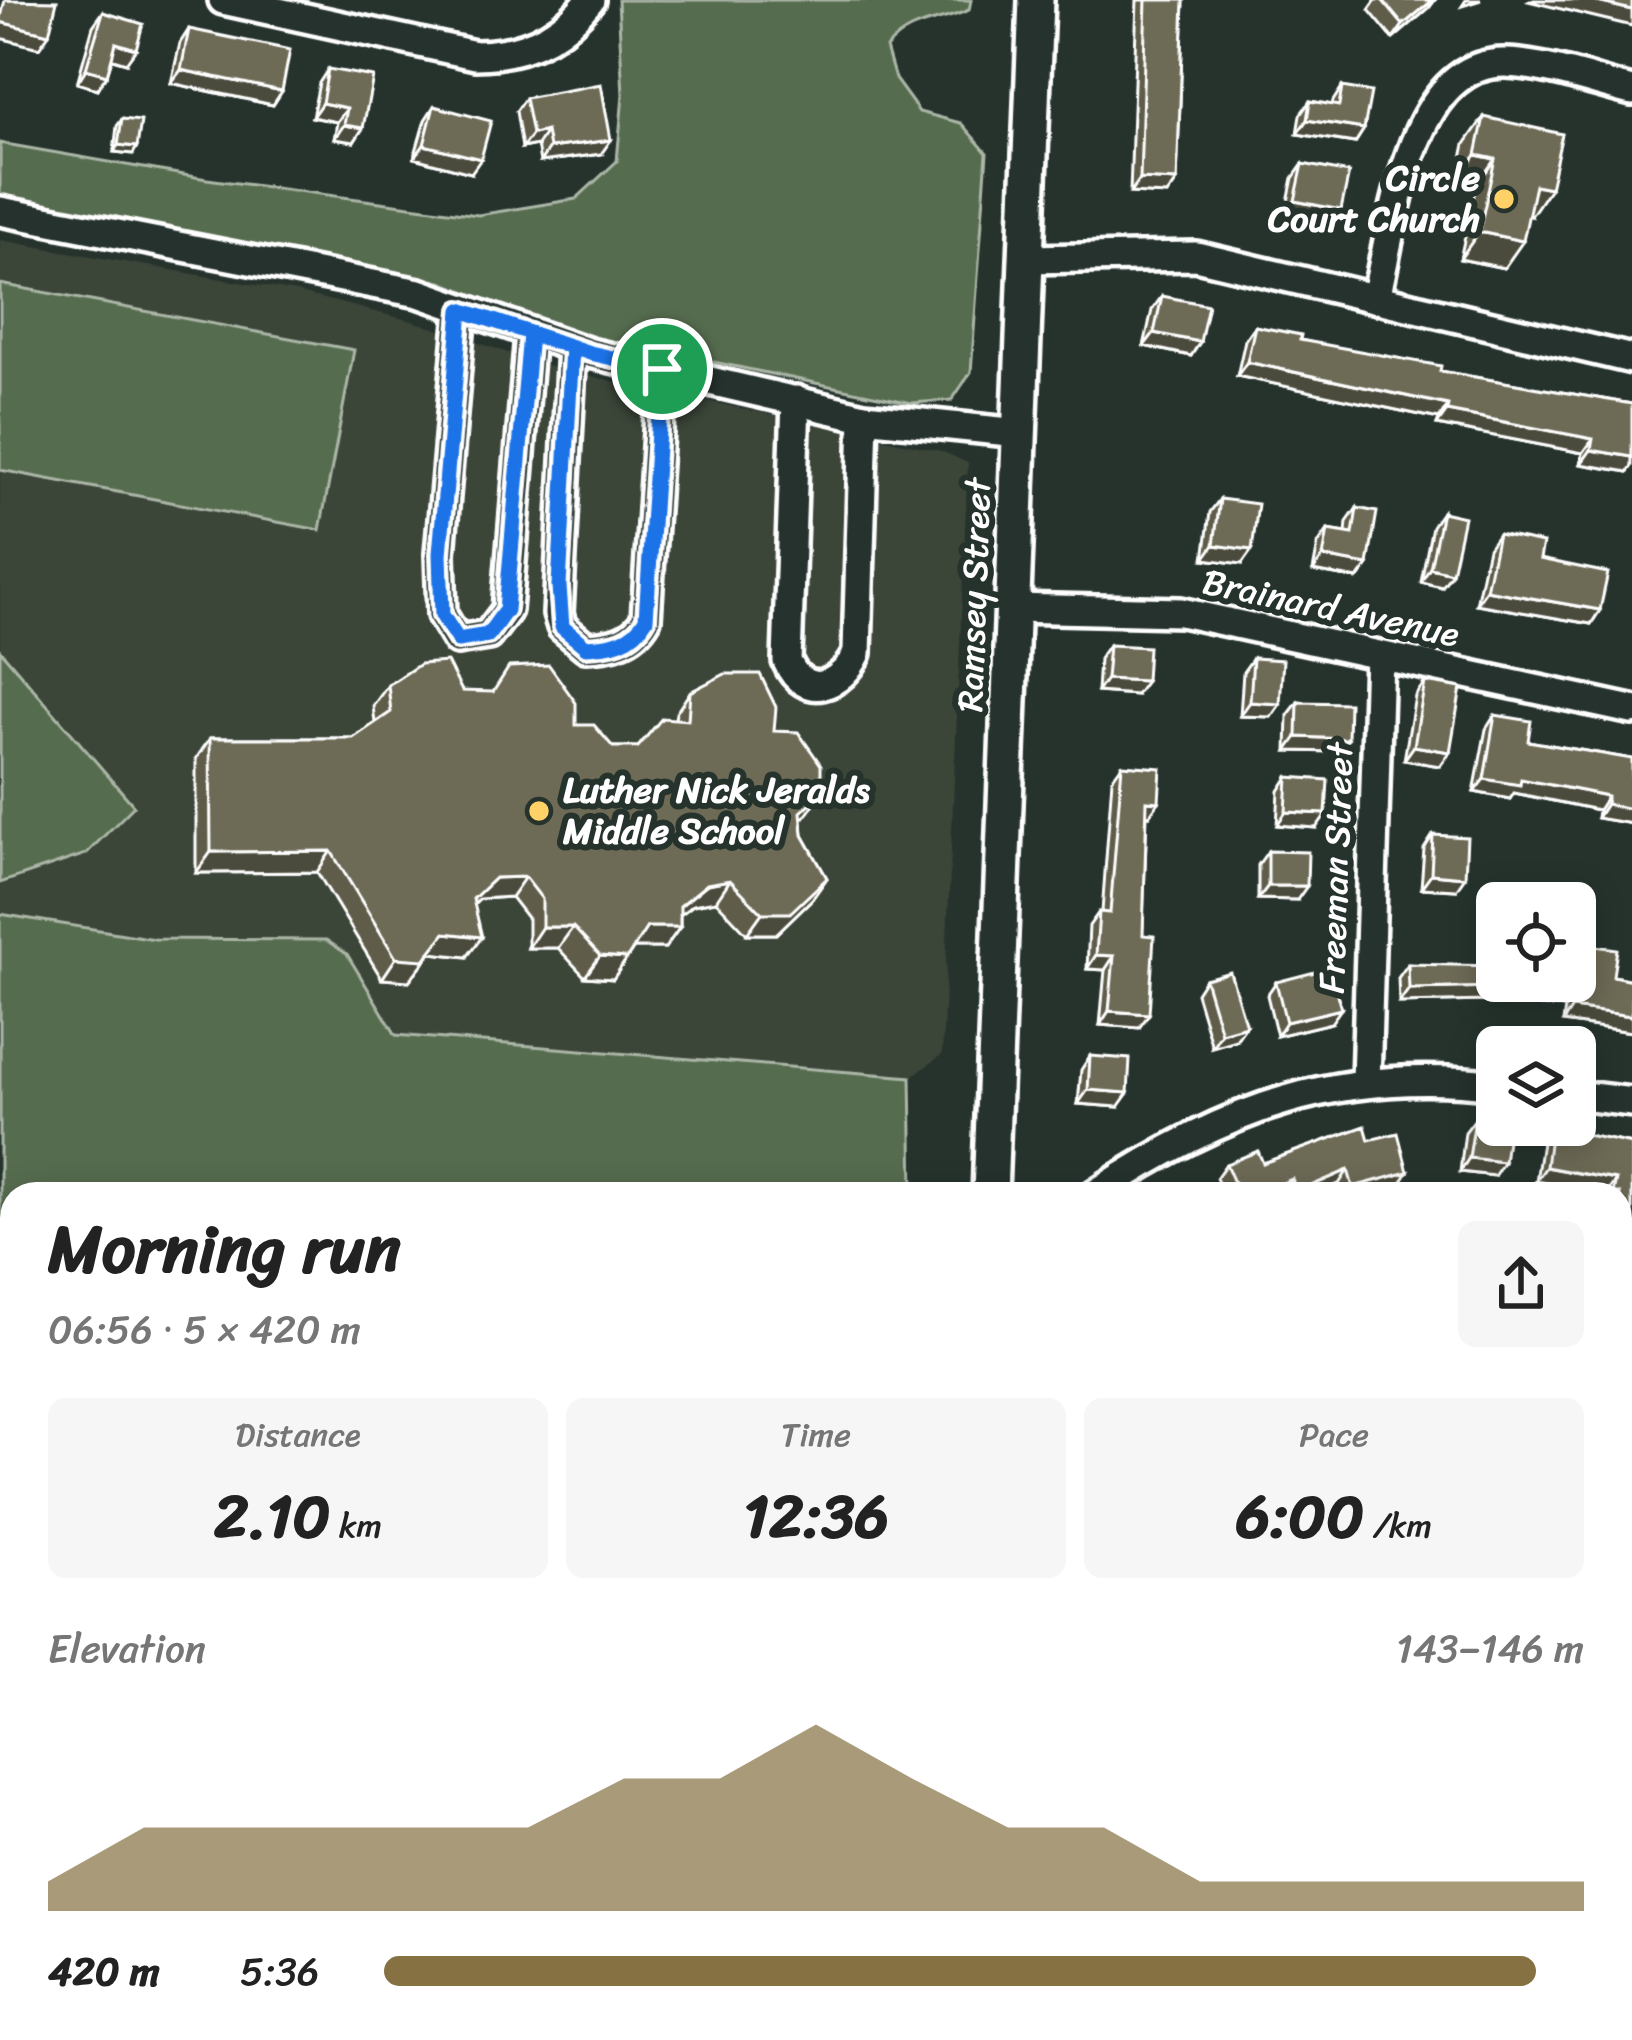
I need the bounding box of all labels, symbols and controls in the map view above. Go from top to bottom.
place label: Circle Court Church [1267,146,1480,251]
marker: Circle Court Church [1491,186,1517,212]
pin [611,318,713,420]
icon: arrive [629,336,695,402]
street label: Ramsey Street [938,476,1010,713]
street label: Brainard Avenue [1197,550,1465,666]
street label: Freeman Street [1300,740,1372,994]
place label: Luther Nick Jeralds Middle School [562,758,871,863]
marker: Luther Nick Jeralds Middle School [526,798,552,824]
map controls [1476,882,1596,1146]
button: locate [1476,882,1596,1002]
button: layers [1476,1026,1596,1146]
text: Morning run [48,1191,401,1308]
button: share [1458,1221,1584,1347]
text: 06:56 · 5 × 420 m [48,1295,361,1364]
text: Distance [235,1406,361,1464]
text: Time [781,1406,851,1464]
text: Pace [1299,1406,1369,1464]
text: 2.10 [214,1464,330,1570]
text: 12:36 [743,1464,889,1570]
text: 6:00 [1236,1464,1364,1570]
text: km [330,1497,382,1555]
text: /km [1364,1497,1432,1555]
text: Elevation [48,1614,206,1683]
text: 143–146 m [1396,1614,1584,1683]
text: 420 m [48,1937,160,2006]
text: 5:36 [240,1937,319,2006]

